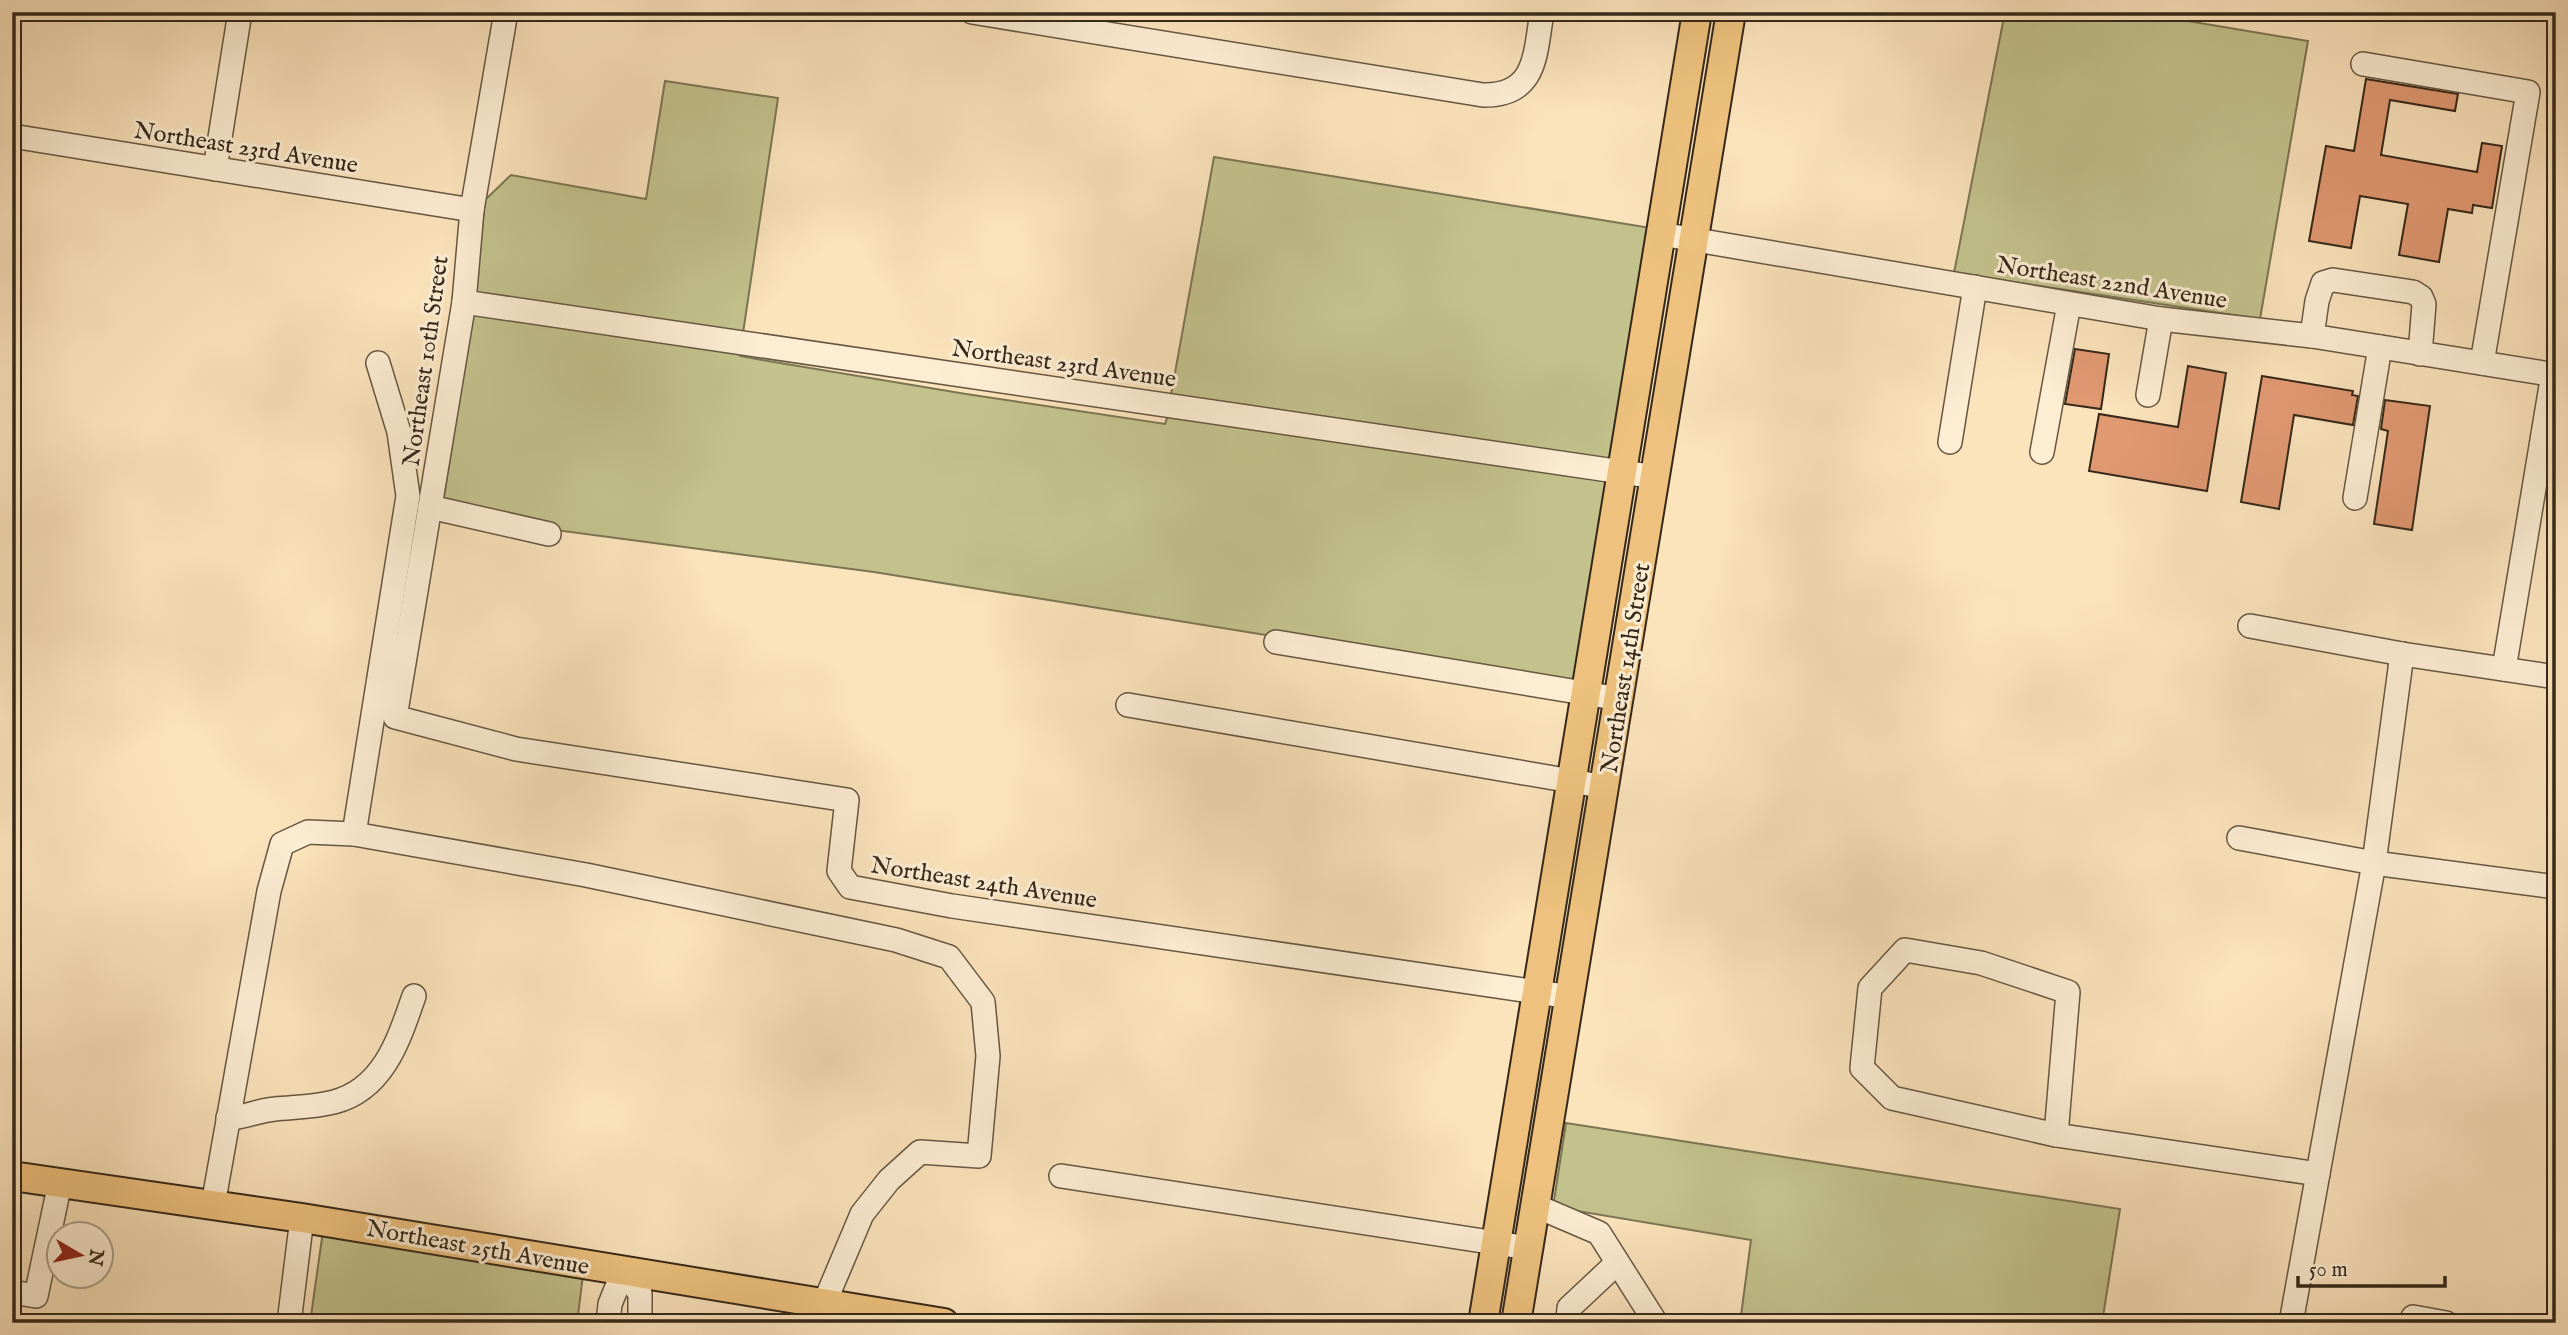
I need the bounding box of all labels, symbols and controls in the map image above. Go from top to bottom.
street label: Northeast 23rd Avenue [132,115,360,182]
street label: Northeast 22nd Avenue [1994,250,2229,317]
street label: Northeast 10th Street [396,254,457,469]
street label: Northeast 23rd Avenue [950,333,1178,396]
street label: Northeast 14th Street [1595,561,1658,776]
street label: Northeast 24th Avenue [868,850,1099,917]
street label: Northeast 25th Avenue [364,1214,591,1283]
north arrow [46,1220,116,1290]
scale bar [2298,1244,2446,1288]
text: N [82,1246,108,1268]
text: 50 m [2309,1257,2348,1284]

